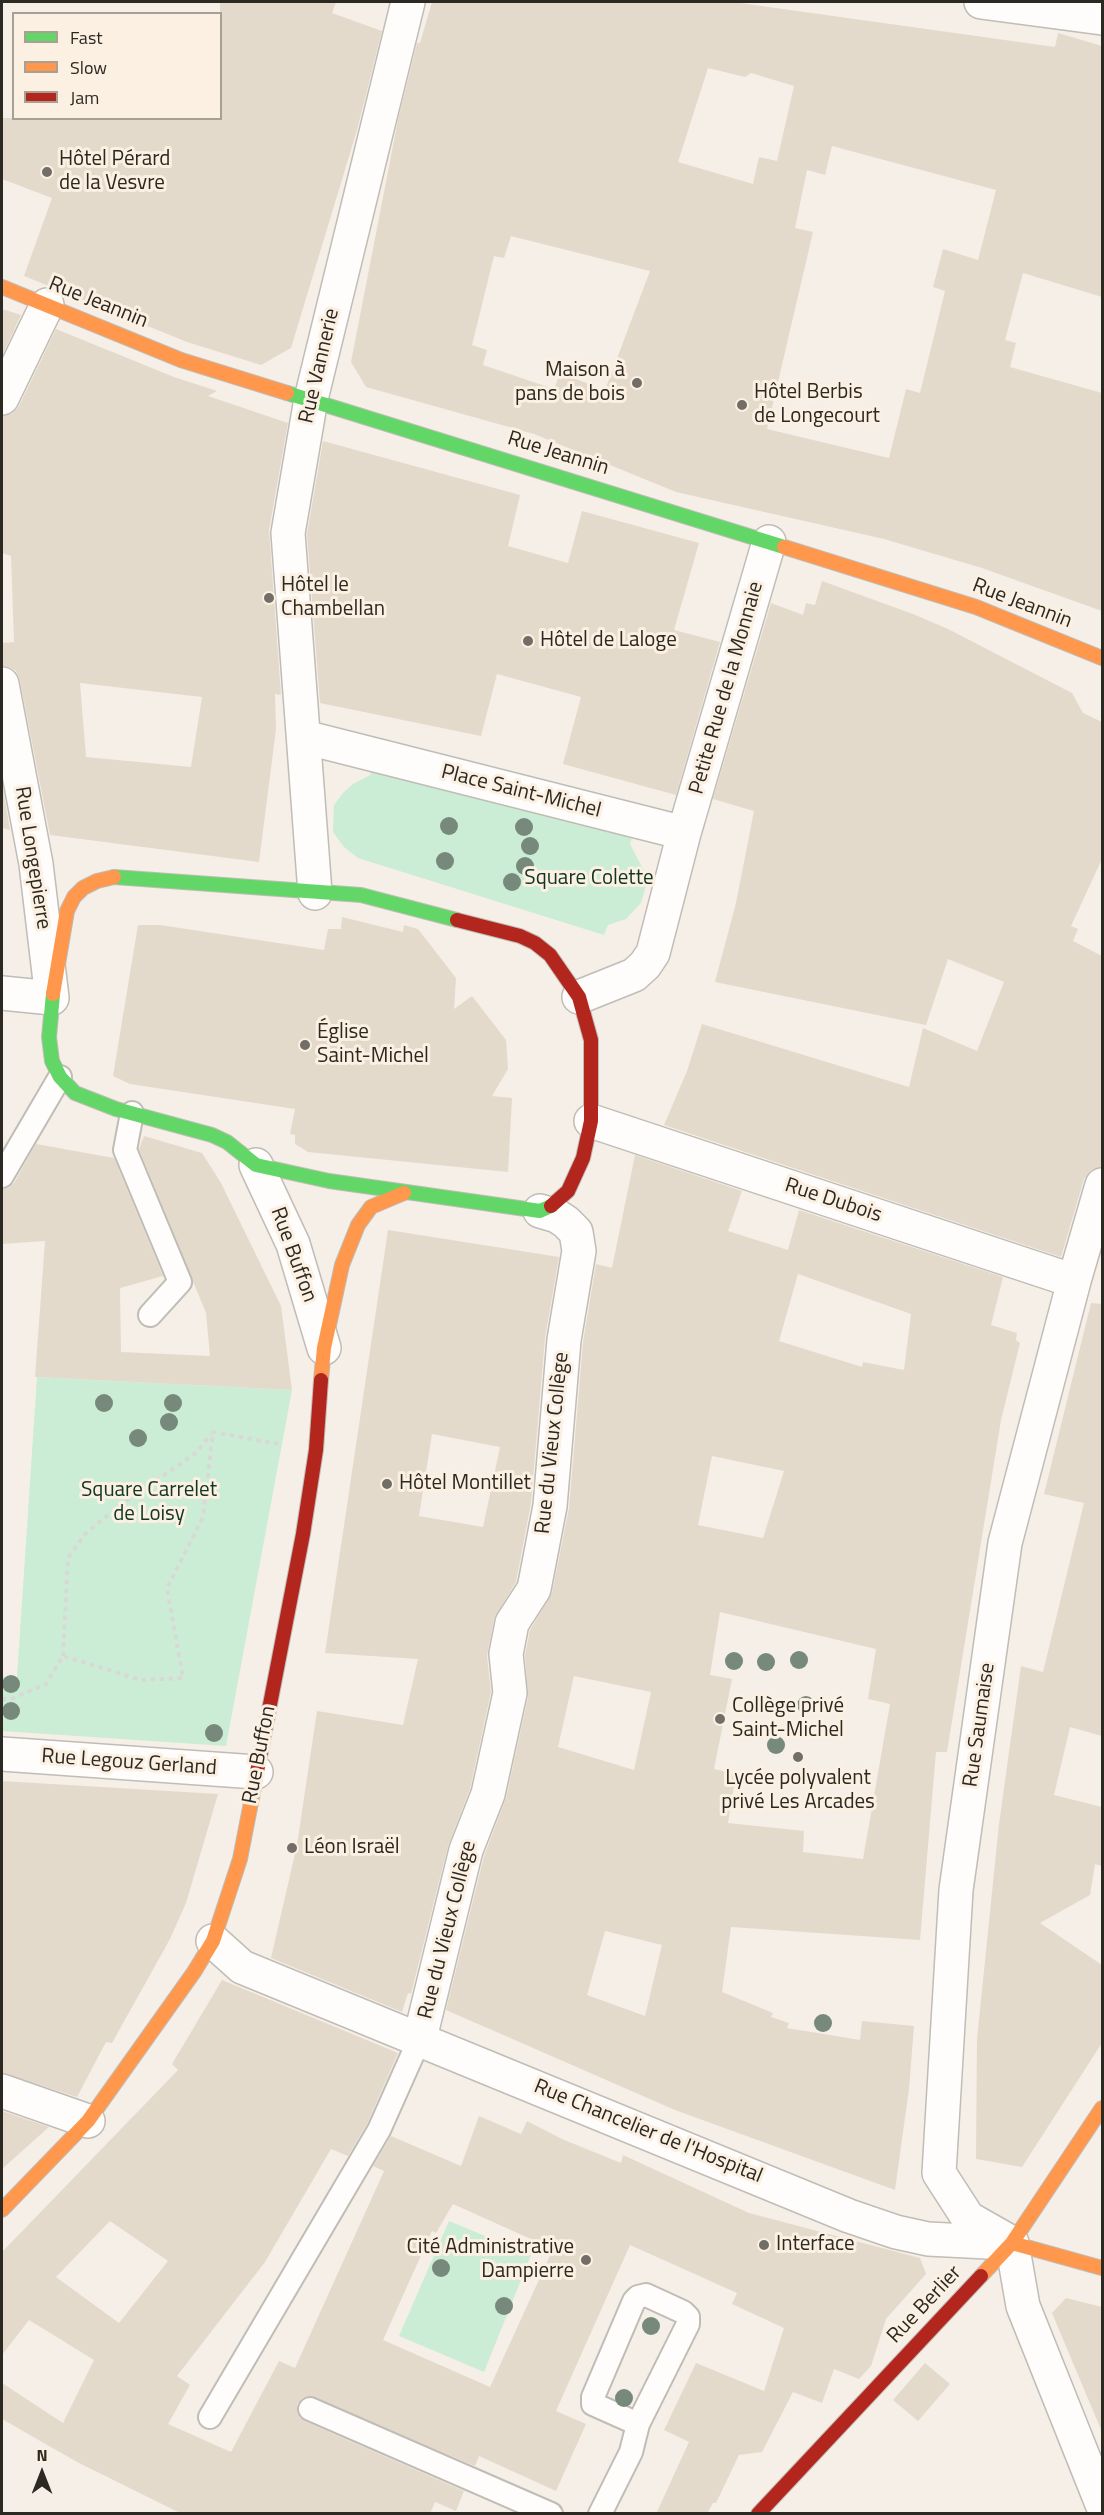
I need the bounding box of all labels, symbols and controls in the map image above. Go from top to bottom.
legend [12,12,222,120]
text: Fast [70,24,103,51]
text: Slow [70,54,107,81]
text: Jam [70,84,99,111]
place label: Hôtel Pérard de la Vesvre [59,147,170,197]
marker: Hôtel Pérard de la Vesvre [40,165,54,179]
street label: Rue Jeannin [45,272,151,334]
street label: Rue Vannerie [295,306,345,426]
place label: Maison à pans de bois [515,358,625,408]
marker: Maison à pans de bois [630,376,644,390]
place label: Hôtel Berbis de Longecourt [754,380,880,430]
marker: Hôtel Berbis de Longecourt [735,398,749,412]
street label: Rue Jeannin [504,427,612,481]
place label: Hôtel le Chambellan [281,573,385,623]
street label: Rue Jeannin [969,573,1075,635]
street label: Petite Rue de la Monnaie [685,579,769,797]
marker: Hôtel le Chambellan [262,591,276,605]
place label: Hôtel de Laloge [540,628,677,654]
marker: Hôtel de Laloge [521,634,535,648]
street label: Place Saint-Michel [438,760,604,824]
street label: Rue Longepierre [8,785,56,931]
park label: Square Colette [524,866,654,892]
place label: Église Saint-Michel [317,1020,429,1070]
marker: Église Saint-Michel [298,1038,312,1052]
street label: Rue Dubois [781,1173,885,1229]
street label: Rue Buffon [264,1204,322,1306]
street label: Rue du Vieux Collège [531,1351,575,1535]
place label: Hôtel Montillet [399,1471,531,1497]
marker: Hôtel Montillet [380,1477,394,1491]
park label: Square Carrelet de Loisy [81,1478,217,1528]
street label: Rue Saumaise [959,1661,1001,1789]
place label: Collège privé Saint-Michel [732,1694,844,1744]
street label: Rue Buffon [238,1704,282,1806]
marker: Collège privé Saint-Michel [713,1712,727,1726]
street label: Rue Legouz Gerland [41,1744,217,1782]
marker: Lycée polyvalent privé Les Arcades [791,1750,805,1764]
place label: Lycée polyvalent privé Les Arcades [721,1766,875,1816]
place label: Léon Israël [304,1835,400,1861]
street label: Rue du Vieux Collège [414,1838,482,2022]
marker: Léon Israël [285,1841,299,1855]
street label: Rue Chancelier de l'Hospital [530,2075,766,2189]
place label: Interface [776,2232,855,2258]
place label: Cité Administrative Dampierre [406,2235,574,2285]
marker: Interface [757,2238,771,2252]
marker: Cité Administrative Dampierre [579,2253,593,2267]
street label: Rue Berlier [883,2261,967,2349]
north arrow [12,2443,72,2503]
text: N [36,2443,48,2467]

